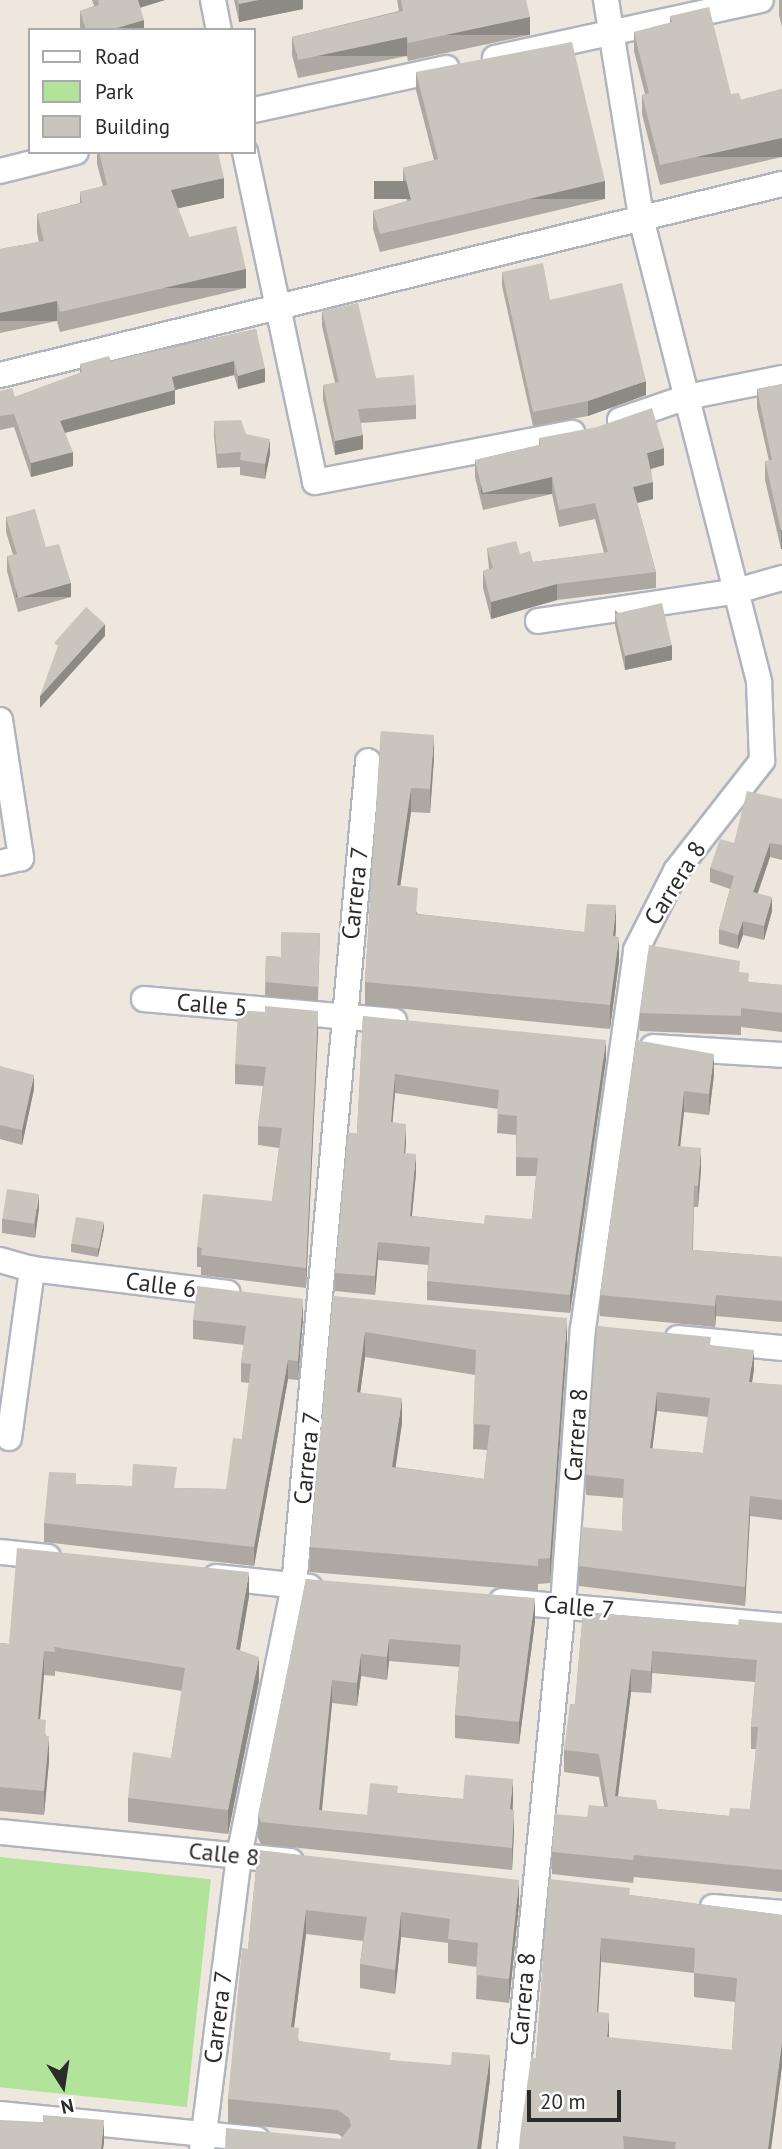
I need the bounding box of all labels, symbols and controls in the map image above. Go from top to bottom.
legend [28,28,256,154]
text: Road [95,43,139,70]
text: Park [95,78,134,105]
text: Building [95,113,170,140]
street label: Carrera 8 [638,836,712,930]
street label: Carrera 7 [336,845,374,941]
street label: Calle 5 [175,988,249,1022]
street label: Calle 6 [124,1266,198,1304]
street label: Carrera 8 [558,1387,594,1483]
street label: Carrera 7 [288,1410,326,1506]
street label: Calle 7 [542,1590,616,1624]
street label: Calle 8 [187,1836,261,1872]
street label: Carrera 8 [505,1951,541,2047]
street label: Carrera 7 [198,1969,238,2065]
north arrow [28,2051,98,2121]
scale bar [530,2076,624,2120]
text: 20 m [540,2088,586,2115]
text: N [59,2094,76,2120]

